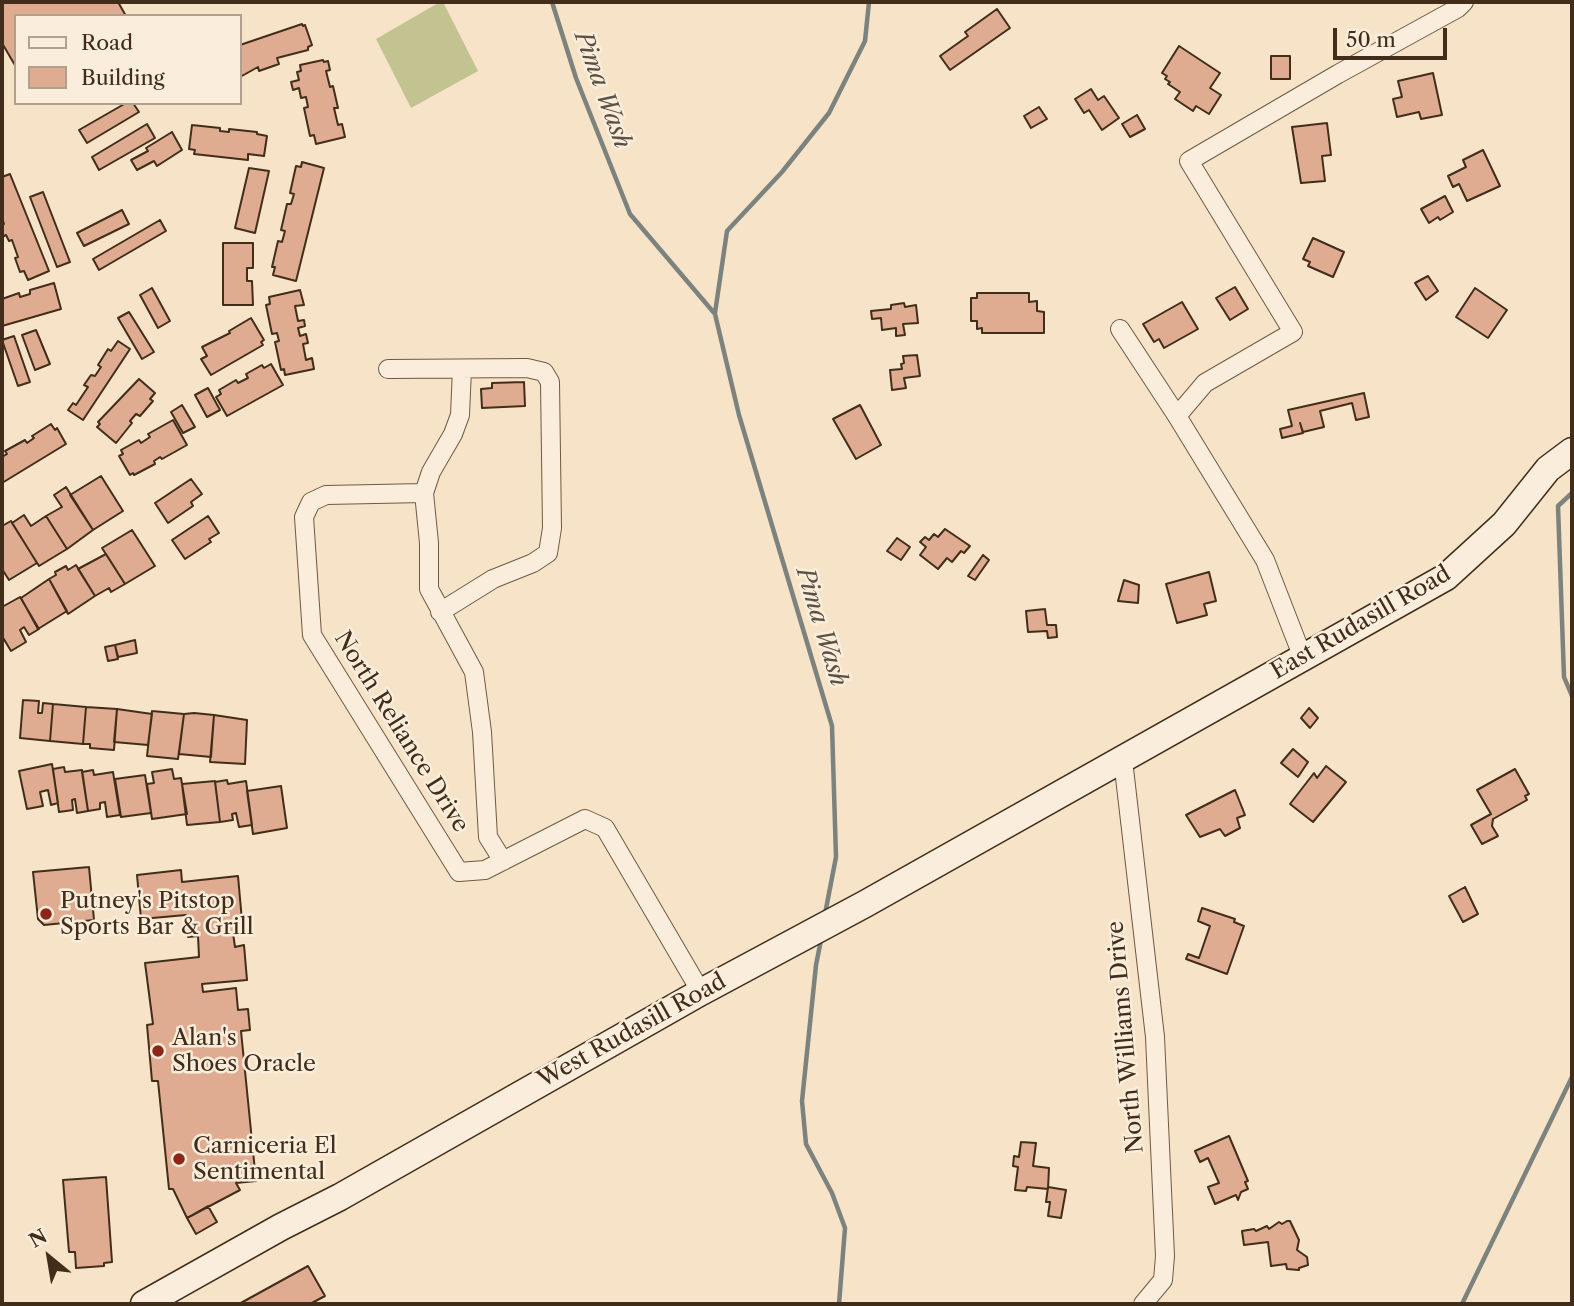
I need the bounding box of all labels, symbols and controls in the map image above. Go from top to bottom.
legend [14,14,242,105]
scale bar [1336,14,1450,58]
water label: Pima Wash [567,27,637,153]
text: 50 m [1346,27,1396,52]
text: Road [81,30,133,55]
text: Building [81,65,165,90]
street label: East Rudasill Road [1266,560,1456,686]
water label: Pima Wash [789,564,853,690]
street label: North Reliance Drive [328,626,474,838]
place label: Putney's Pitstop Sports Bar & Grill [60,887,253,941]
marker: Putney's Pitstop Sports Bar & Grill [38,906,54,922]
street label: North Williams Drive [1102,920,1150,1154]
street label: West Rudasill Road [533,968,731,1094]
place label: Alan's Shoes Oracle [172,1024,316,1078]
marker: Alan's Shoes Oracle [150,1043,166,1059]
place label: Carniceria El Sentimental [193,1132,337,1186]
marker: Carniceria El Sentimental [171,1151,187,1167]
north arrow [14,1222,84,1292]
text: N [25,1224,51,1252]

